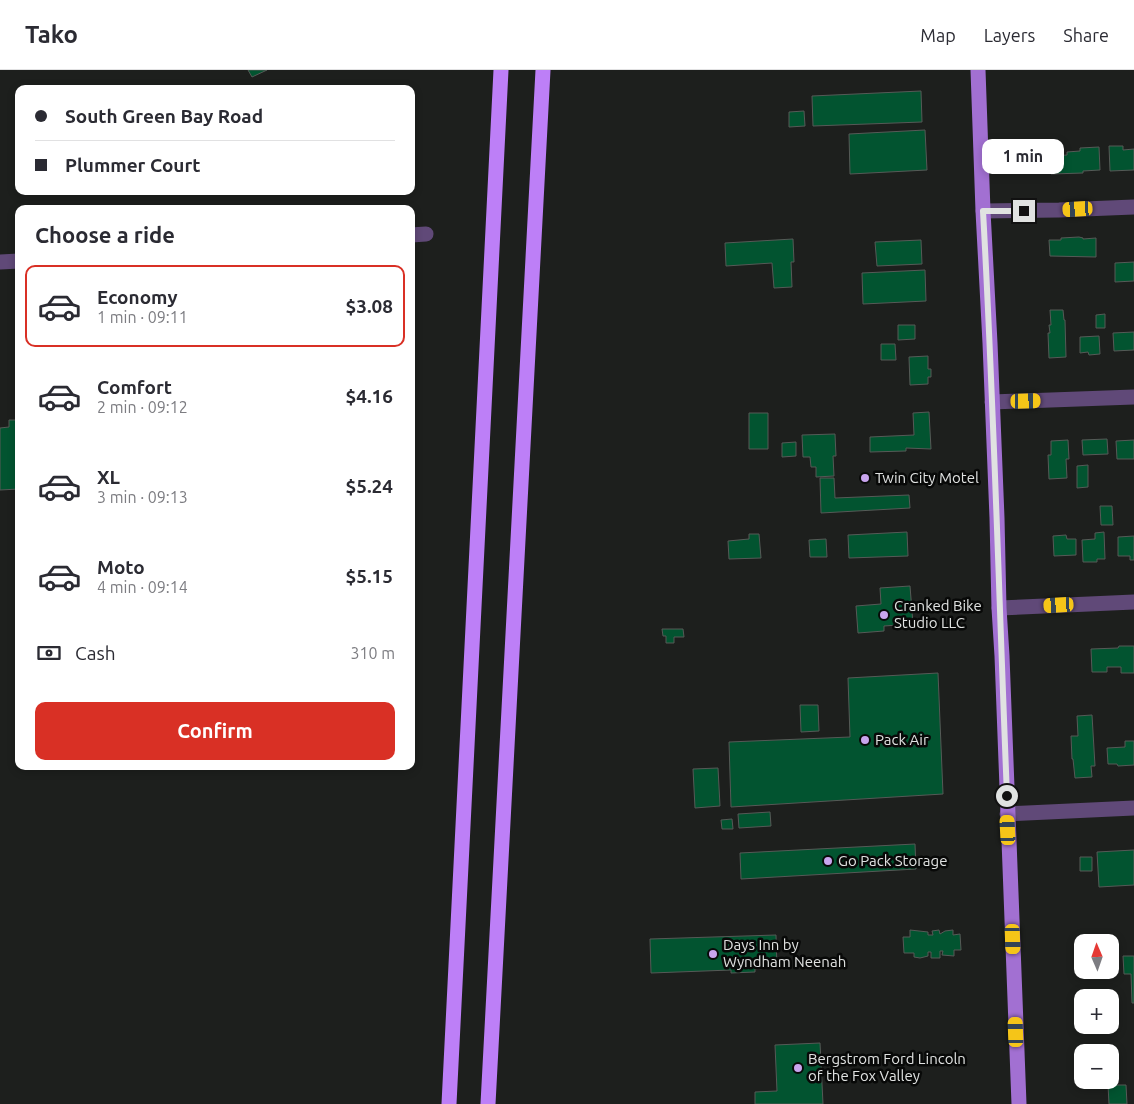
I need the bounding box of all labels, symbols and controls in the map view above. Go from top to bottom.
text: Tako [25,21,78,48]
text: Map [920,25,956,45]
text: Layers [984,25,1035,45]
text: Share [1063,25,1109,45]
text: South Green Bay Road [65,105,263,127]
callout: 1 min [983,138,1065,174]
text: 1 min [1003,147,1043,165]
text: Plummer Court [65,154,200,176]
route end [1013,200,1035,222]
car [1062,201,1093,217]
text: Choose a ride [35,222,175,247]
icon: car [37,284,82,329]
text: Economy [97,286,178,308]
text: $3.08 [345,295,393,317]
text: 1 min · 09:11 [97,308,188,326]
icon: car [37,374,82,419]
text: Comfort [97,376,172,398]
text: $4.16 [345,385,393,407]
car [1010,393,1041,409]
text: 2 min · 09:12 [97,398,188,416]
icon: car [37,464,82,509]
text: XL [97,466,120,488]
place label: Twin City Motel [875,469,979,486]
marker: Twin City Motel [859,472,871,484]
text: $5.24 [345,475,393,497]
text: 3 min · 09:13 [97,488,188,506]
icon: car [37,554,82,599]
text: Moto [97,556,145,578]
text: $5.15 [345,565,393,587]
text: 4 min · 09:14 [97,578,188,596]
place label: Cranked Bike Studio LLC [894,597,982,631]
car [1043,597,1074,613]
marker: Cranked Bike Studio LLC [878,609,890,621]
icon: cash [35,639,63,667]
text: Cash [75,642,116,664]
text: 310 m [350,644,395,662]
button: Confirm [35,702,395,760]
place label: Pack Air [875,731,929,748]
marker: Pack Air [859,734,871,746]
route start [996,785,1018,807]
car [999,815,1016,845]
place label: Go Pack Storage [838,852,947,869]
marker: Go Pack Storage [822,855,834,867]
car [1004,924,1021,954]
north arrow [1074,934,1119,979]
map controls [1074,934,1119,1089]
place label: Days Inn by Wyndham Neenah [723,936,846,970]
marker: Days Inn by Wyndham Neenah [707,948,719,960]
button: + [1074,989,1119,1034]
car [1007,1017,1024,1047]
button: − [1074,1044,1119,1089]
place label: Bergstrom Ford Lincoln of the Fox Valley [808,1050,966,1084]
marker: Bergstrom Ford Lincoln of the Fox Valley [792,1062,804,1074]

